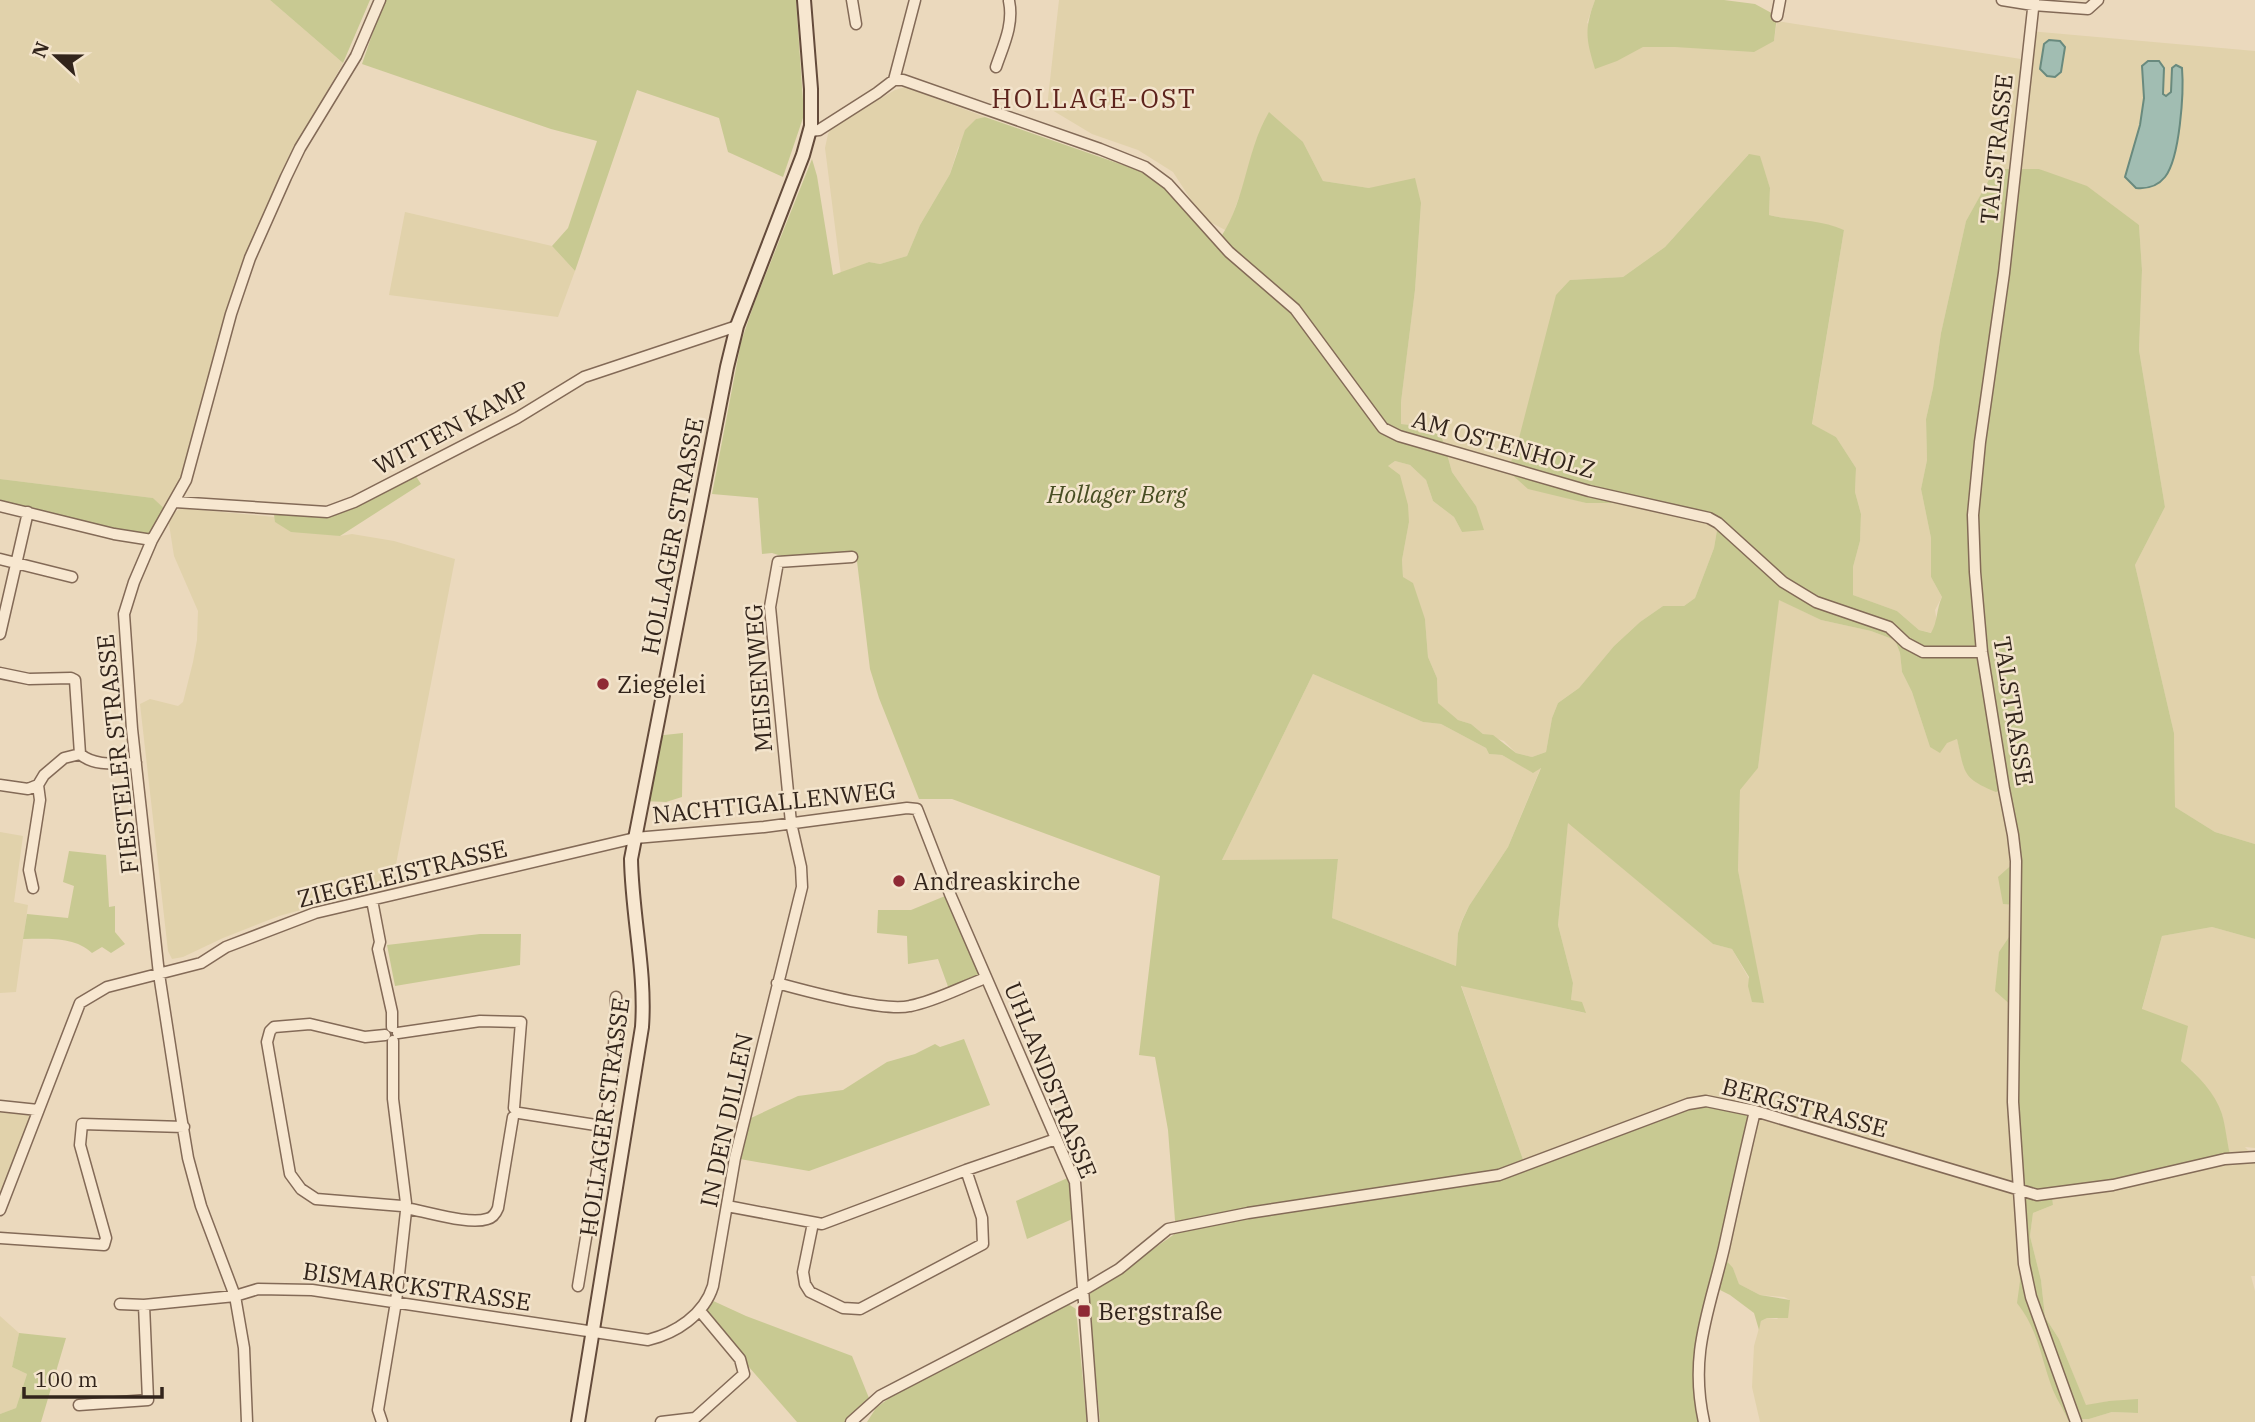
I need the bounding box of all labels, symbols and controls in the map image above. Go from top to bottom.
north arrow [21,21,91,91]
text: N [26,38,54,61]
street label: TALSTRASSE [1972,72,2020,226]
district label: HOLLAGE-OST [991,81,1197,115]
street label: WITTEN KAMP [367,372,535,482]
street label: AM OSTENHOLZ [1409,403,1599,485]
street label: HOLLAGER STRASSE [633,415,711,657]
park label: Hollager Berg [1046,478,1188,510]
street label: MEISENWEG [737,603,779,753]
street label: FIESTELER STRASSE [89,633,145,875]
street label: TALSTRASSE [1986,634,2042,788]
place label: Ziegelei [617,668,706,700]
marker: Ziegelei [595,676,611,692]
street label: NACHTIGALLENWEG [651,773,897,831]
street label: ZIEGELEISTRASSE [294,831,510,915]
place label: Andreaskirche [913,865,1080,897]
marker: Andreaskirche [891,873,907,889]
street label: UHLANDSTRASSE [997,977,1105,1183]
street label: HOLLAGER STRASSE [571,996,637,1238]
street label: IN DEN DILLEN [692,1030,760,1210]
street label: BERGSTRASSE [1719,1069,1891,1145]
street label: BISMARCKSTRASSE [301,1254,533,1318]
place label: Bergstraße [1098,1295,1223,1327]
marker: Bergstraße [1076,1303,1092,1319]
scale bar [24,1356,163,1400]
text: 100 m [35,1365,98,1393]

